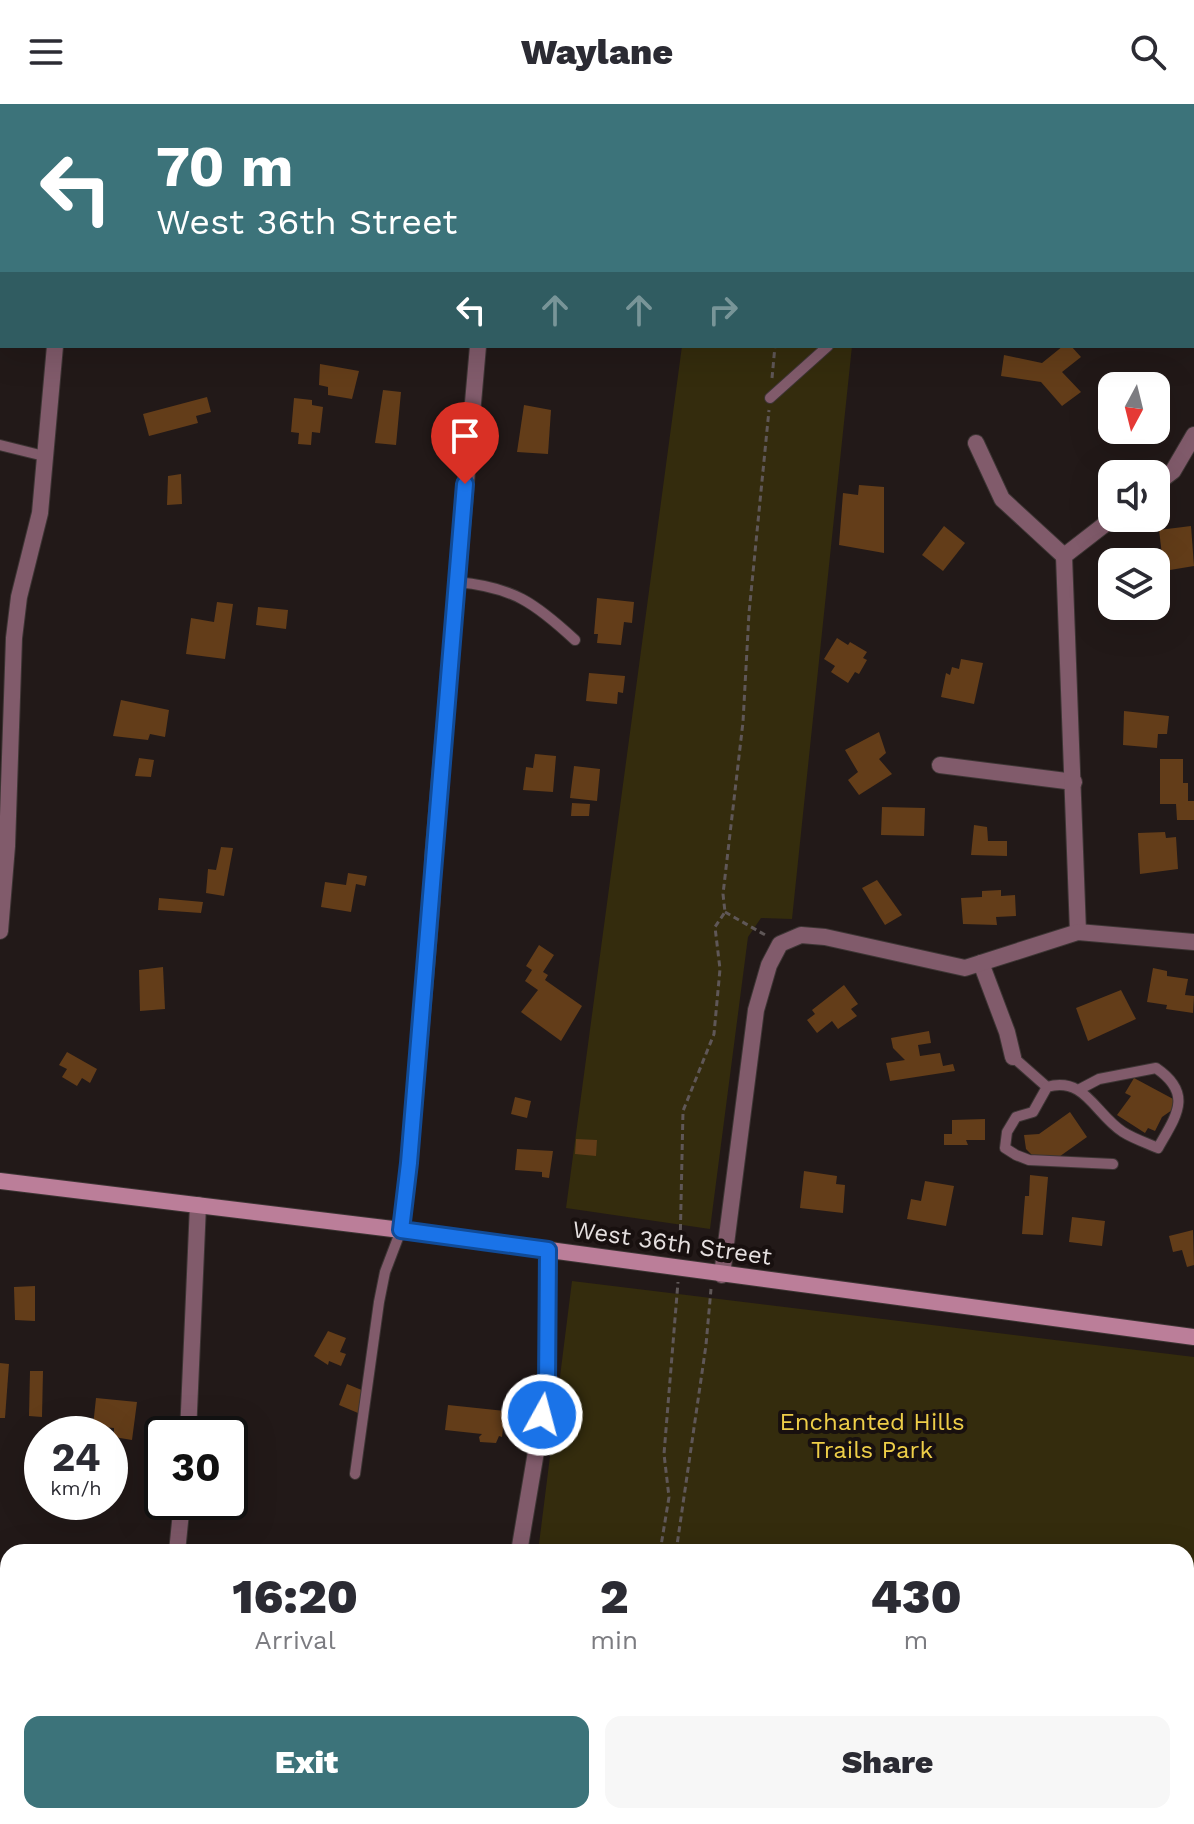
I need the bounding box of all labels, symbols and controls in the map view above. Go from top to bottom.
icon: menu [24,30,68,74]
icon: search [1126,30,1170,74]
text: Waylane [521,31,673,73]
text: 70 m [156,134,293,200]
icon: left [24,136,128,240]
text: West 36th Street [156,201,457,243]
icon: left [449,288,493,332]
icon: ahead [533,288,577,332]
icon: ahead [617,288,661,332]
icon: right [701,288,745,332]
north arrow [1098,372,1170,444]
map controls [1098,372,1170,620]
pin [431,402,499,484]
icon: arrive [443,414,487,458]
button: sound [1098,460,1170,532]
button: layers [1098,548,1170,620]
street label: West 36th Street [571,1215,773,1271]
position arrow [500,1373,584,1457]
park label: Enchanted Hills Trails Park [779,1408,965,1464]
speed limit sign: 30 [144,1416,248,1520]
text: 24 [51,1434,101,1481]
text: km/h [50,1476,102,1500]
text: 16:20 [232,1568,358,1625]
text: 2 [600,1568,629,1625]
text: 430 [870,1568,962,1625]
text: Arrival [255,1625,336,1655]
text: min [590,1625,638,1655]
text: m [904,1625,928,1655]
button: Exit [24,1716,589,1808]
button: Share [605,1716,1170,1808]

